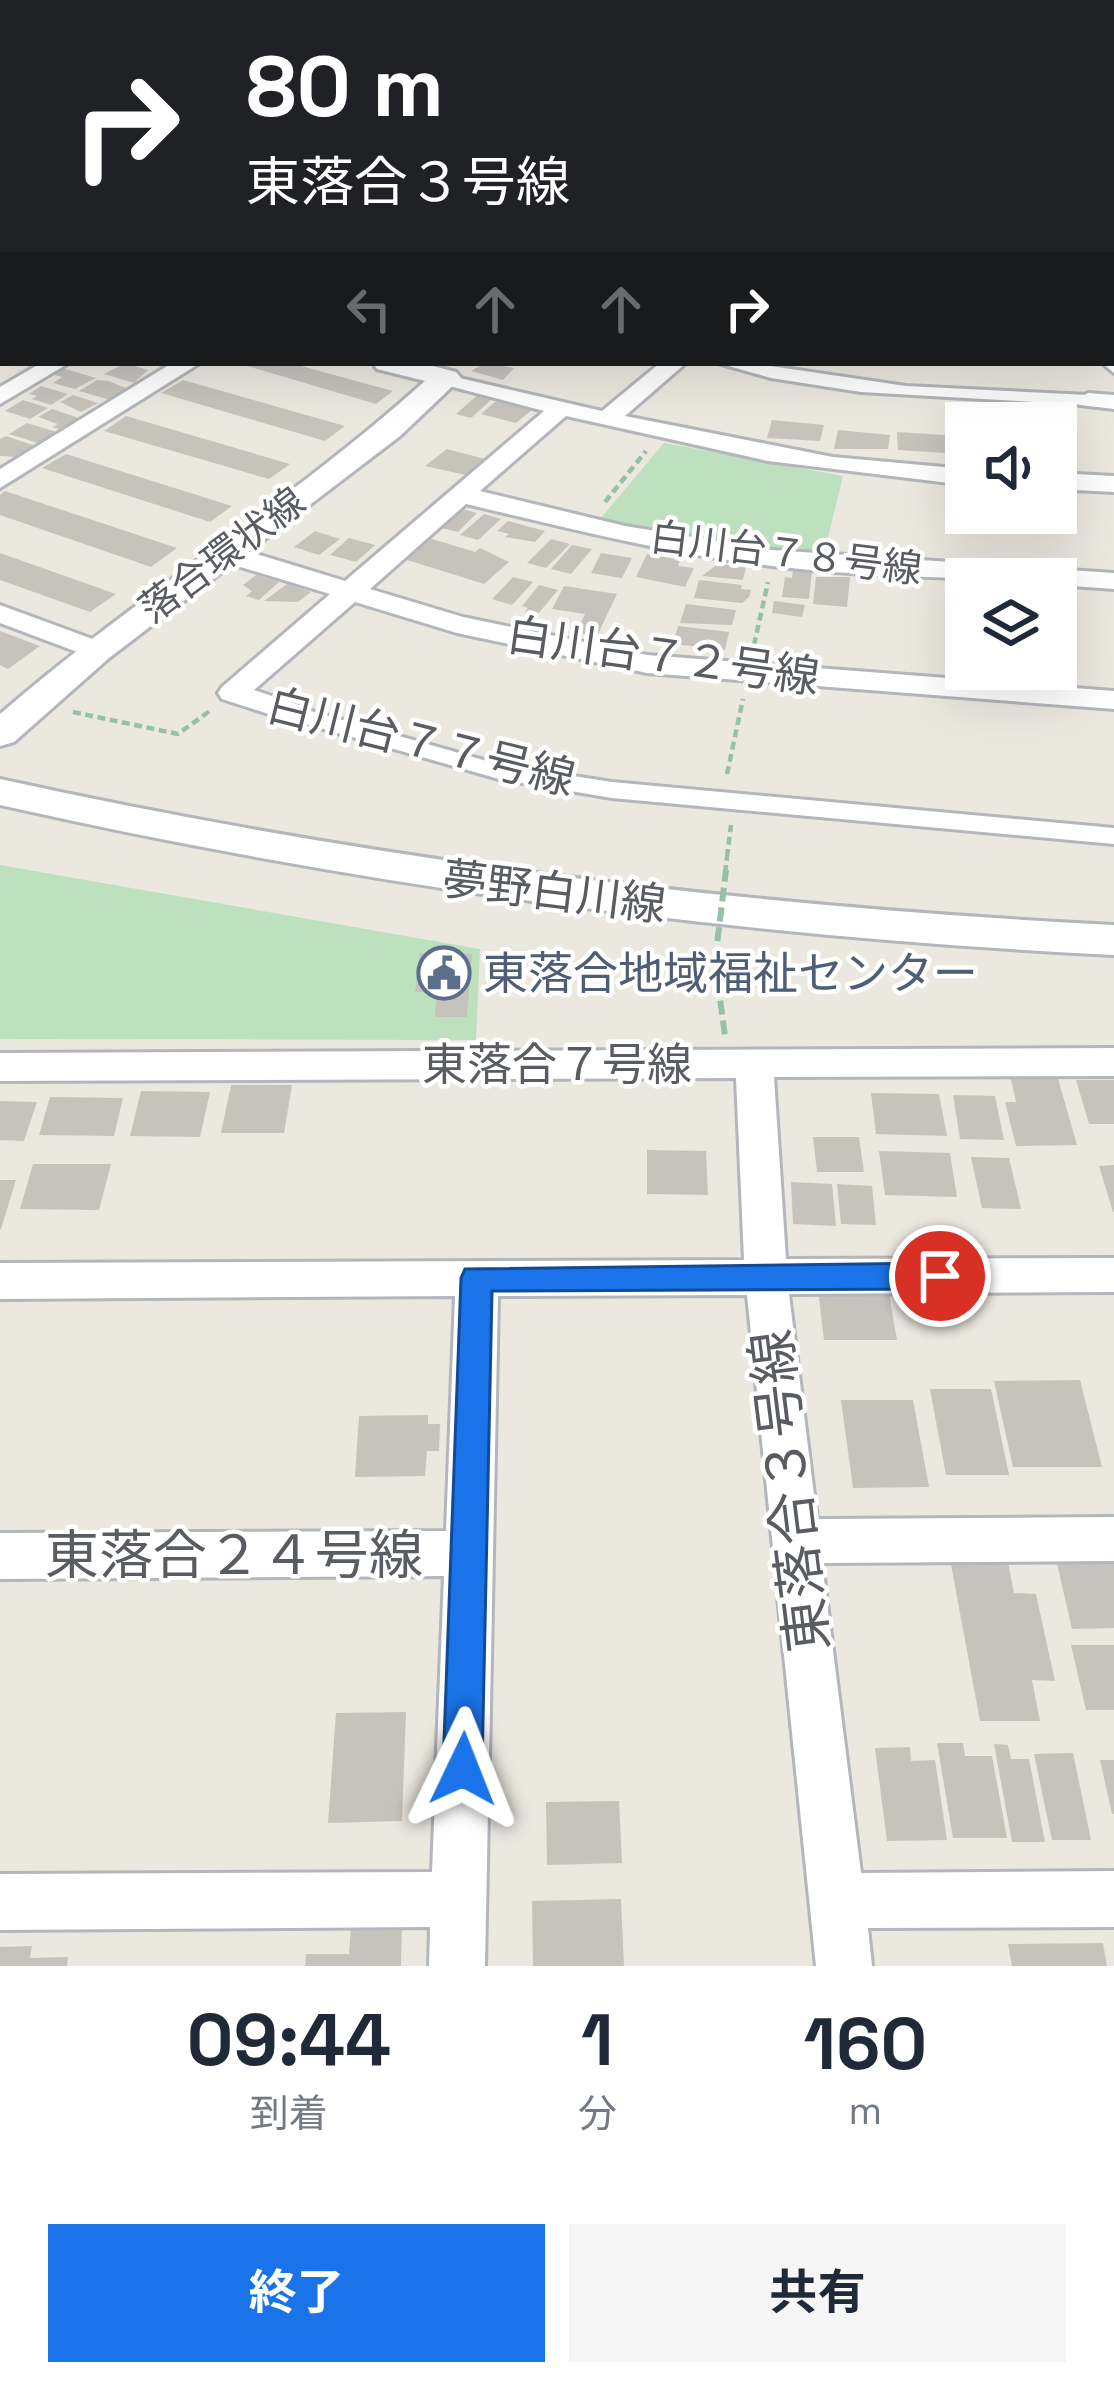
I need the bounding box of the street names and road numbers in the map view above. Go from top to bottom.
street label: 落合環状線 [129,477,315,633]
street label: 白川台７８号線 [648,512,924,594]
street label: 白川台７２号線 [503,606,823,706]
street label: 白川台７７号線 [261,676,581,808]
street label: 夢野白川線 [439,850,669,934]
street label: 東落合７号線 [422,1036,692,1093]
street label: 東落合３号線 [736,1326,844,1656]
street label: 東落合２４号線 [45,1521,423,1590]

